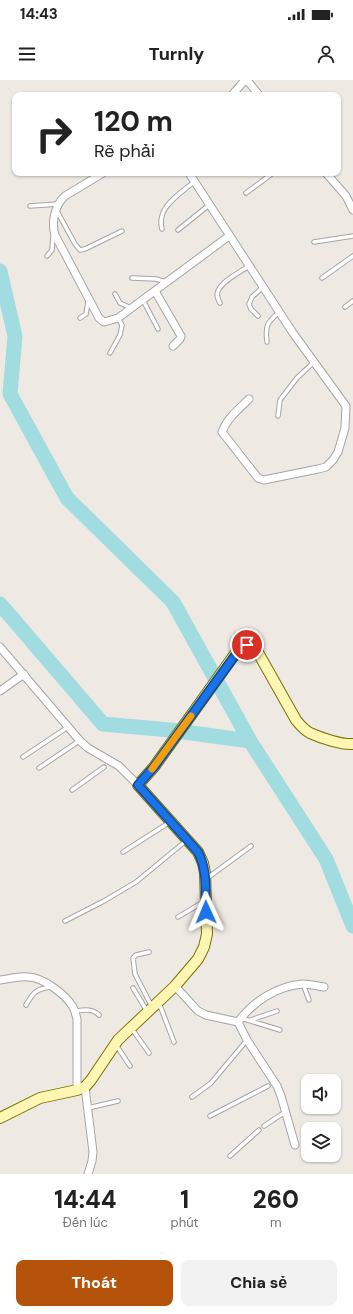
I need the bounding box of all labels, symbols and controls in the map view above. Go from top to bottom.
text: 14:43 [20,4,58,24]
text: Turnly [149,42,204,66]
icon: menu [16,43,38,65]
icon: person [315,43,337,65]
text: 120 m [94,103,173,140]
icon: right [28,108,80,160]
text: Rẽ phải [94,139,155,163]
pin [230,628,264,662]
icon: arrive [236,634,258,656]
position arrow [185,891,227,933]
map controls [301,1074,341,1162]
button: sound [301,1074,341,1114]
button: layers [301,1122,341,1162]
text: 14:44 [54,1184,116,1215]
text: 1 [180,1184,189,1215]
text: 260 [253,1184,299,1215]
text: Đến lúc [63,1214,108,1231]
text: phút [171,1214,199,1231]
text: m [270,1214,282,1231]
button: Thoát [16,1260,173,1306]
button: Chia sẻ [181,1260,337,1306]

